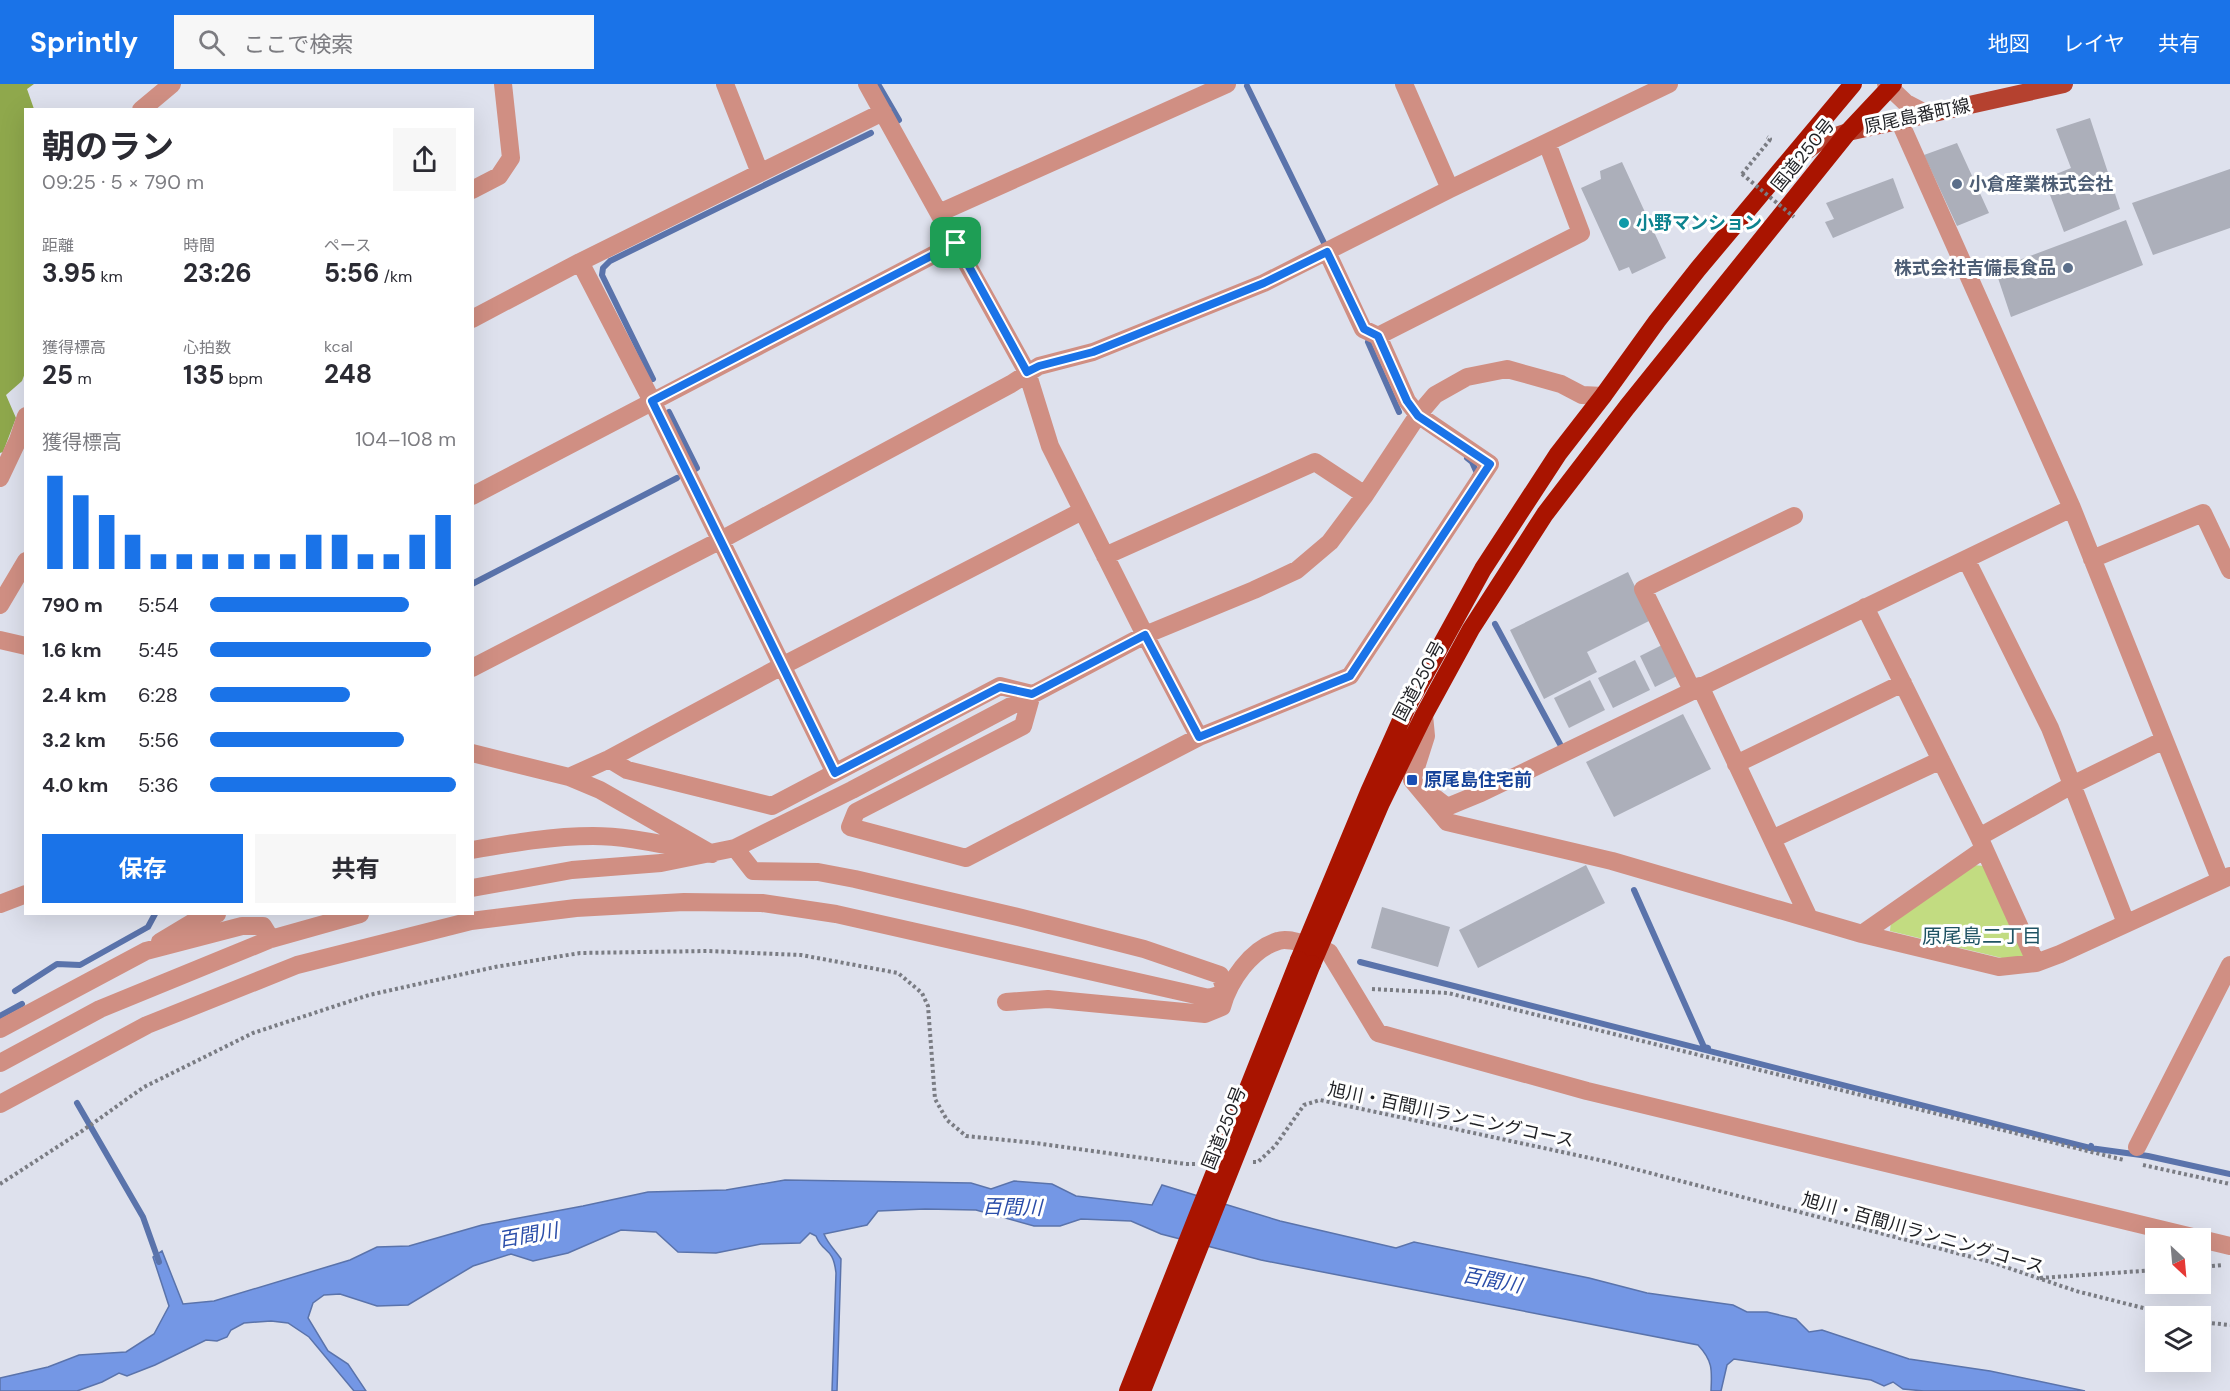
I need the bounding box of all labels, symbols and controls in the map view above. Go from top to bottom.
search box [174,15,594,69]
text: Sprintly [30,24,138,61]
icon: search [195,26,228,59]
text: ここで検索 [243,30,353,59]
text: 地図 [1988,30,2030,58]
text: レイヤ [2063,30,2125,58]
text: 共有 [2158,30,2200,58]
street label: 原尾島番町線 [1862,93,1972,139]
street label: 国道250号 [1766,113,1840,197]
text: 朝のラン [42,125,174,168]
button: share [393,128,456,191]
text: 09:25 · 5 × 790 m [42,169,204,195]
place label: 小倉産業株式会社 [1969,172,2113,196]
marker: 小倉産業株式会社 [1950,177,1964,191]
place label: 小野マンション [1636,211,1762,235]
marker: 小野マンション [1617,216,1631,230]
pin [930,217,981,268]
icon: arrive [939,226,972,259]
text: 距離 [42,235,74,256]
text: 時間 [183,235,215,256]
text: ペース [324,235,371,256]
text: 3.95 [42,256,96,290]
text: 23:26 [183,256,252,290]
text: 5:56 [324,256,379,290]
place label: 株式会社吉備長食品 [1894,256,2056,280]
marker: 株式会社吉備長食品 [2061,261,2075,275]
text: km [96,266,123,287]
text: /km [379,266,412,287]
text: kcal [324,336,353,357]
text: 獲得標高 [42,337,106,358]
text: 心拍数 [183,337,231,358]
text: 248 [324,357,372,391]
text: 25 [42,358,73,392]
text: 135 [183,358,224,392]
text: m [73,368,92,389]
text: bpm [224,368,263,389]
text: 104–108 m [355,426,456,452]
text: 獲得標高 [42,429,122,455]
text: 790 m [42,592,103,618]
text: 5:54 [138,592,179,618]
text: 1.6 km [42,637,101,663]
text: 5:45 [138,637,179,663]
street label: 国道250号 [1388,637,1450,725]
text: 2.4 km [42,682,107,708]
text: 6:28 [138,682,178,708]
text: 3.2 km [42,727,106,753]
text: 5:56 [138,727,179,753]
place label: 原尾島住宅前 [1424,768,1532,792]
text: 4.0 km [42,772,108,798]
text: 5:36 [138,772,179,798]
marker: 原尾島住宅前 [1405,773,1419,787]
button: 保存 [42,834,243,903]
button: 共有 [255,834,456,903]
district label: 原尾島二丁目 [1922,923,2042,949]
street label: 旭川・百間川ランニングコース [1326,1077,1576,1153]
street label: 国道250号 [1196,1083,1252,1173]
street label: 旭川・百間川ランニングコース [1799,1187,2047,1279]
water label: 百間川 [982,1193,1044,1221]
water label: 百間川 [496,1217,562,1253]
north arrow [2145,1228,2211,1294]
map controls [2145,1228,2211,1372]
water label: 百間川 [1460,1262,1526,1299]
button: layers [2145,1306,2211,1372]

